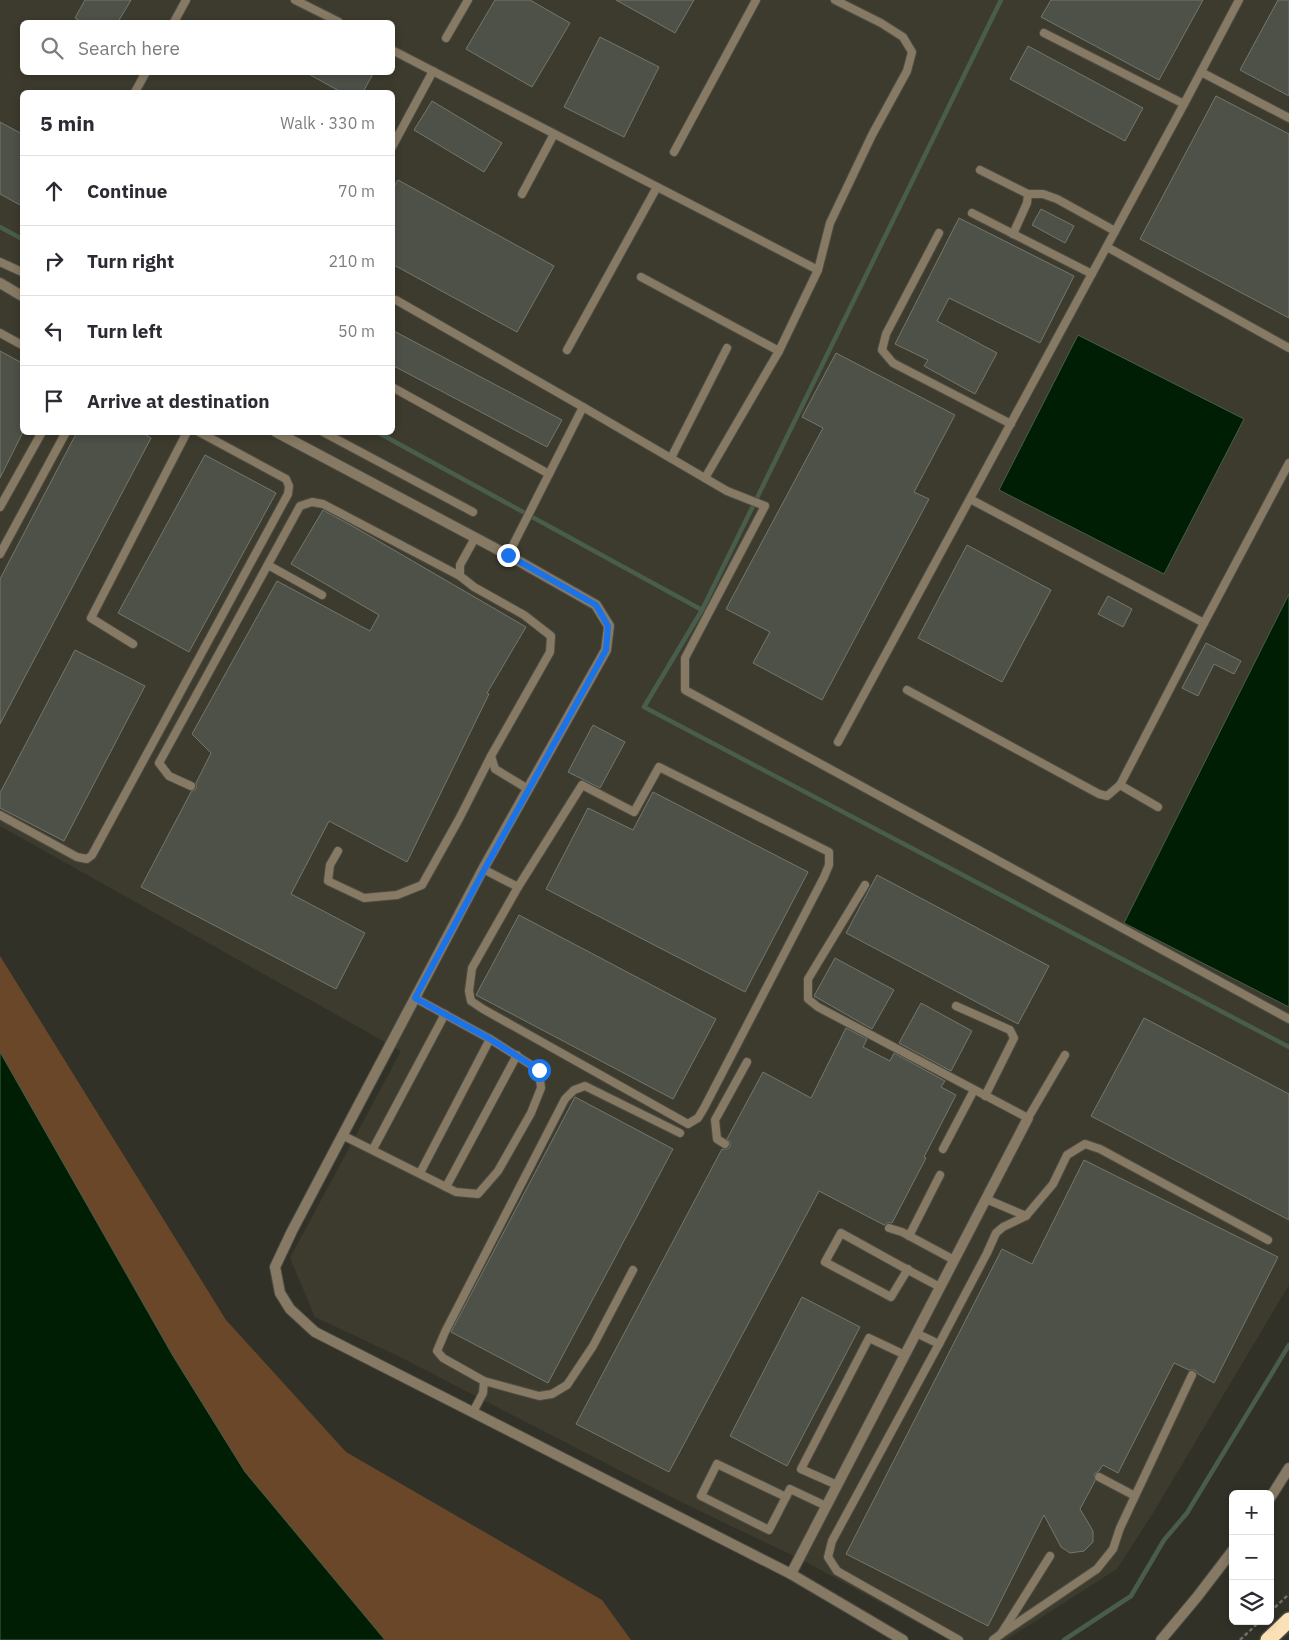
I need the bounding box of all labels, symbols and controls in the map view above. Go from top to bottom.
search box [20,20,395,75]
icon: search [38,34,66,62]
text: Search here [78,36,180,60]
text: 5 min [40,109,95,137]
text: Walk · 330 m [280,113,375,133]
icon: ahead [40,177,68,205]
text: Continue [87,179,167,203]
text: 70 m [338,181,375,201]
icon: right [40,247,68,275]
text: Turn right [87,249,174,273]
text: 210 m [328,251,375,271]
icon: left [40,317,68,345]
text: Turn left [87,319,163,343]
text: 50 m [338,321,375,341]
icon: arrive [40,387,68,415]
text: Arrive at destination [87,389,270,413]
route end [497,544,520,567]
route start [528,1059,551,1082]
map controls [1229,1490,1274,1625]
button: + [1229,1490,1274,1535]
button: − [1229,1535,1274,1580]
button: layers [1229,1580,1274,1625]

